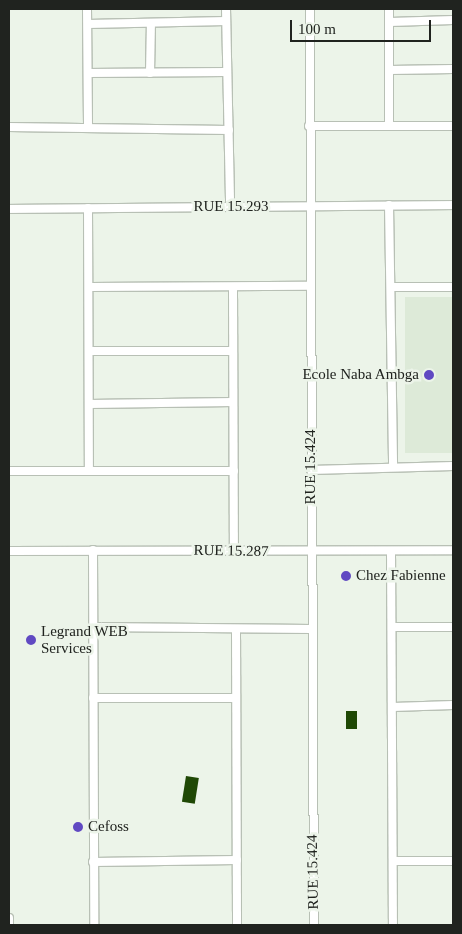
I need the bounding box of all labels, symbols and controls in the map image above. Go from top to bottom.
scale bar [292,10,433,42]
text: 100 m [298,21,336,37]
street label: RUE 15.293 [194,198,268,216]
place label: Ecole Naba Ambga [302,366,419,384]
marker: Ecole Naba Ambga [423,369,435,381]
street label: RUE 15.424 [302,430,320,504]
street label: RUE 15.287 [193,541,269,561]
place label: Chez Fabienne [356,567,446,585]
marker: Chez Fabienne [340,570,352,582]
place label: Legrand WEB Services [41,622,128,657]
marker: Legrand WEB Services [25,634,37,646]
place label: Cefoss [88,818,129,836]
marker: Cefoss [72,821,84,833]
street label: RUE 15.424 [303,834,323,910]

